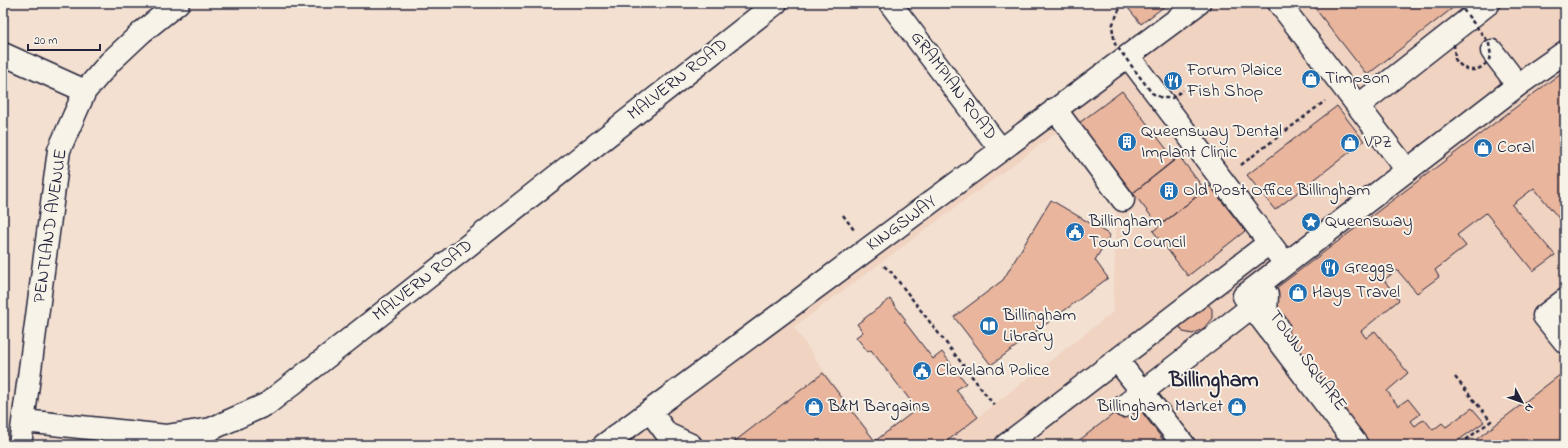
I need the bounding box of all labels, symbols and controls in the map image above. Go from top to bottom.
scale bar [28,26,100,52]
street label: GRAMPIAN ROAD [903,26,1003,146]
text: 20 m [34,32,57,50]
street label: MALVERN ROAD [622,33,734,127]
place label: Forum Plaice Fish Shop [1186,58,1283,105]
place label: Timpson [1325,66,1390,92]
shop icon: Timpson [1300,68,1322,90]
restaurant icon: Forum Plaice Fish Shop [1162,70,1184,92]
place label: Queensway Dental Implant Clinic [1141,119,1282,166]
place label: VPZ [1363,130,1392,156]
building icon: Queensway Dental Implant Clinic [1116,131,1138,153]
shop icon: VPZ [1339,132,1361,154]
place label: Coral [1497,135,1535,161]
shop icon: Coral [1472,137,1494,159]
street label: PENTLAND AVENUE [27,147,75,305]
place label: Old Post Office Billingham [1183,178,1370,205]
building icon: Old Post Office Billingham [1158,180,1180,202]
street label: KINGSWAY [861,189,943,258]
place label: Billingham Town Council [1088,209,1186,256]
place label: Queensway [1325,209,1413,235]
place icon: Queensway [1300,211,1322,233]
public building icon: Billingham Town Council [1064,221,1086,243]
street label: MALVERN ROAD [367,234,479,328]
place label: Greggs [1344,255,1394,282]
restaurant icon: Greggs [1319,257,1341,279]
place label: Hays Travel [1312,280,1400,306]
shop icon: Hays Travel [1287,282,1309,304]
place label: Billingham Library [1002,303,1076,350]
street label: TOWN SQUARE [1261,305,1353,417]
library icon: Billingham Library [978,315,1000,337]
place label: Cleveland Police [936,358,1050,384]
public building icon: Cleveland Police [911,360,933,382]
district label: Billingham [1168,365,1259,398]
north arrow [1502,382,1542,422]
place label: B&M Bargains [827,394,930,421]
place label: Billingham Market [1096,394,1223,421]
shop icon: B&M Bargains [803,396,825,418]
shop icon: Billingham Market [1226,396,1248,418]
text: N [1520,400,1537,416]

